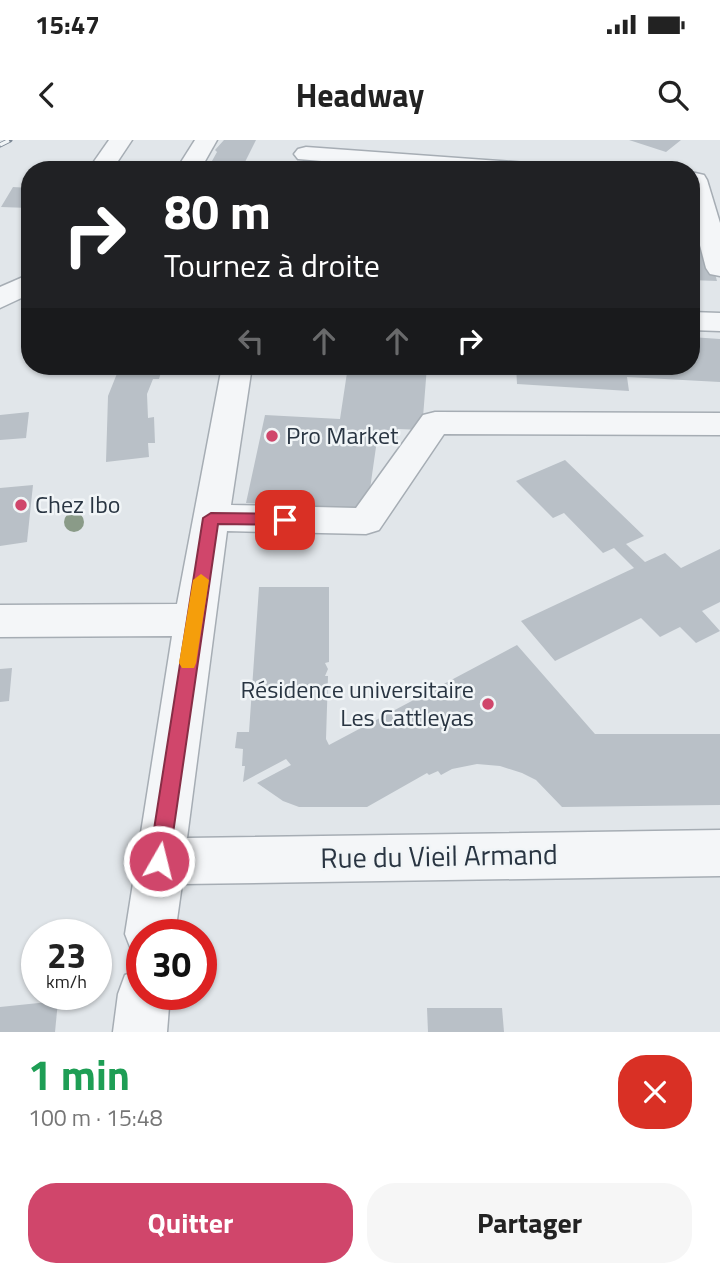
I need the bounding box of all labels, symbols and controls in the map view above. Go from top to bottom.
text: 15:47 [35,5,100,44]
text: Headway [296,71,424,119]
icon: back [28,76,66,114]
icon: search [654,76,692,114]
text: 80 m [164,173,271,248]
icon: right [49,189,140,280]
text: Tournez à droite [164,241,380,289]
icon: left [232,322,270,360]
icon: ahead [305,322,343,360]
icon: ahead [378,322,416,360]
icon: right [451,322,489,360]
place label: Pro Market [286,417,399,453]
marker: Pro Market [264,428,280,444]
place label: Chez Ibo [35,486,120,522]
pin [255,490,315,550]
marker: Chez Ibo [13,497,29,513]
icon: arrive [266,501,304,539]
place label: Résidence universitaire Les Cattleyas [241,671,474,735]
marker: Résidence universitaire Les Cattleyas [480,696,496,712]
position arrow [122,824,196,898]
street label: Rue du Vieil Armand [320,832,558,879]
speed limit sign: 30 [126,919,217,1010]
text: 23 [47,928,86,982]
text: km/h [46,968,87,995]
text: 1 min [28,1042,130,1106]
button: close [618,1055,692,1129]
text: 100 m · 15:48 [28,1100,163,1135]
button: Quitter [28,1183,353,1263]
button: Partager [367,1183,692,1263]

